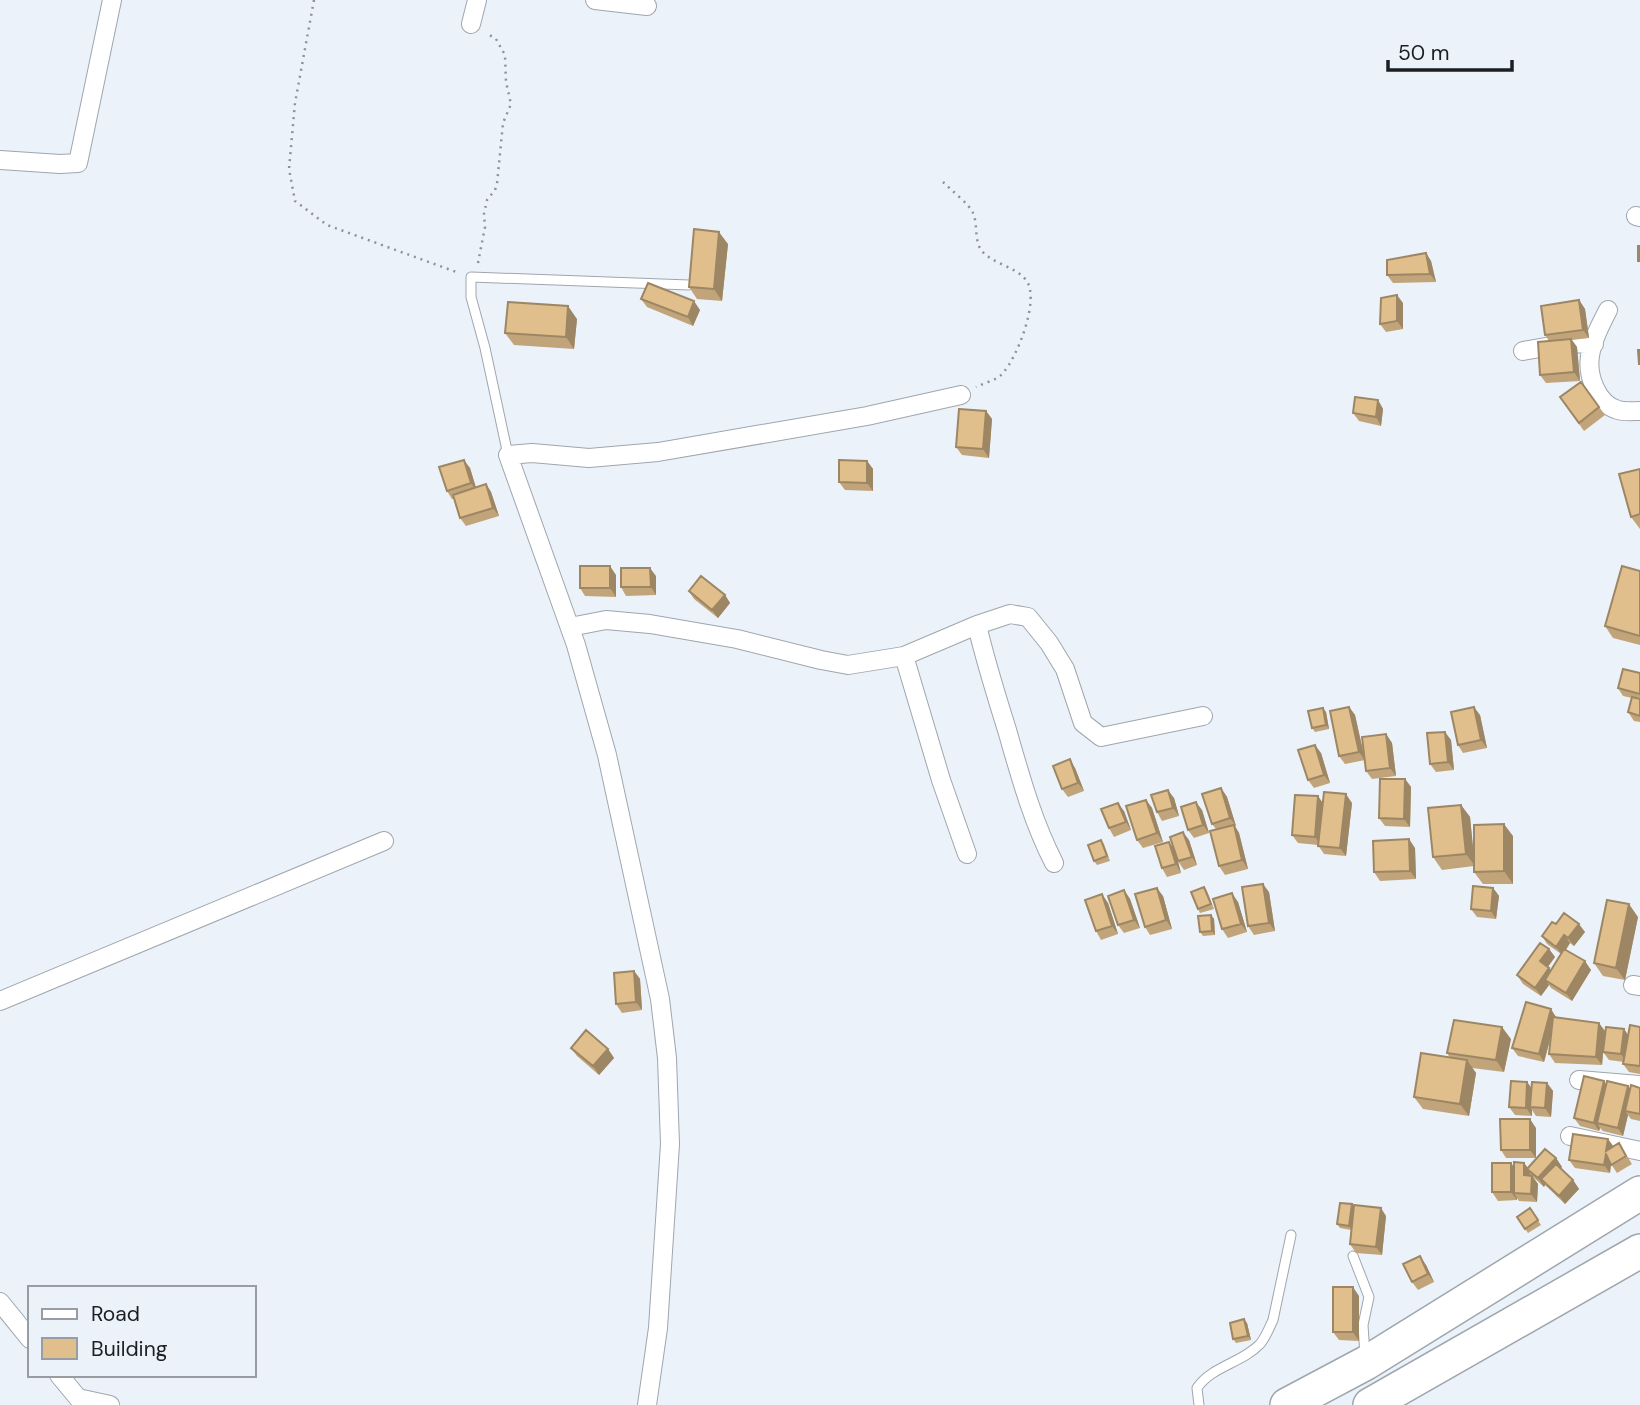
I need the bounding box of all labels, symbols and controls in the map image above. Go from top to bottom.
scale bar [1388,28,1512,72]
text: 50 m [1398,39,1449,67]
legend [28,1286,256,1377]
text: Road [91,1300,140,1328]
text: Building [91,1335,168,1363]

